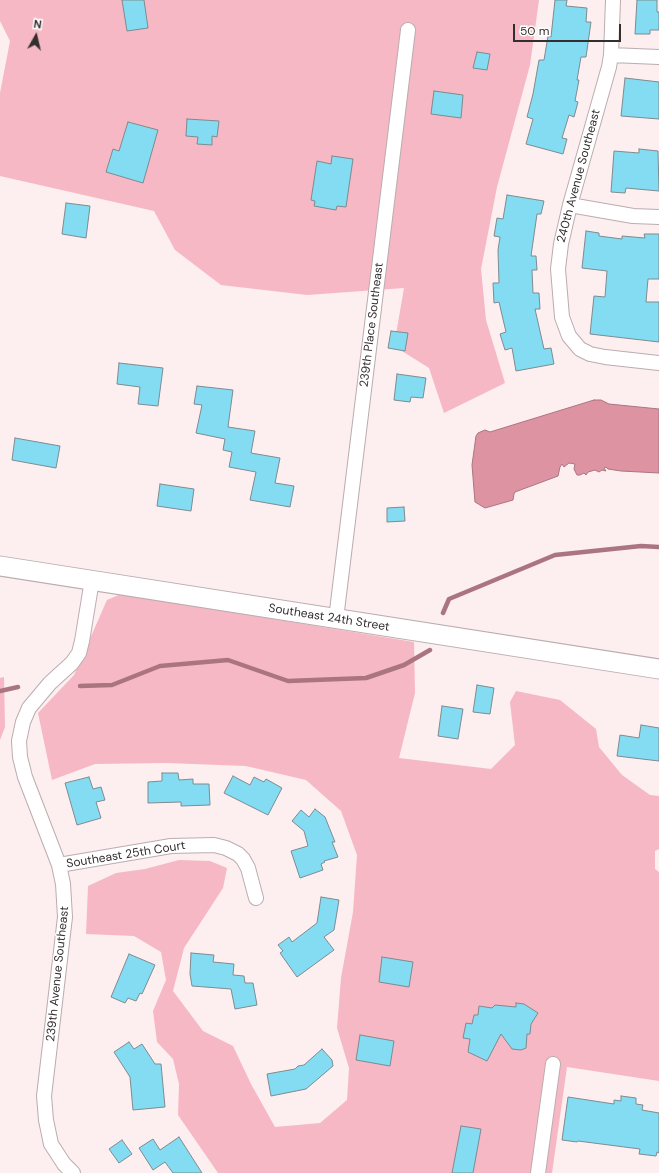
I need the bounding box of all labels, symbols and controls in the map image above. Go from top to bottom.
north arrow [16,16,56,56]
scale bar [515,16,623,42]
text: N [33,17,43,32]
text: 50 m [520,23,549,39]
street label: 240th Avenue Southeast [554,108,604,244]
street label: 239th Place Southeast [357,262,387,388]
street label: Southeast 24th Street [267,601,391,635]
street label: Southeast 25th Court [65,838,187,872]
street label: 239th Avenue Southeast [44,905,72,1043]

